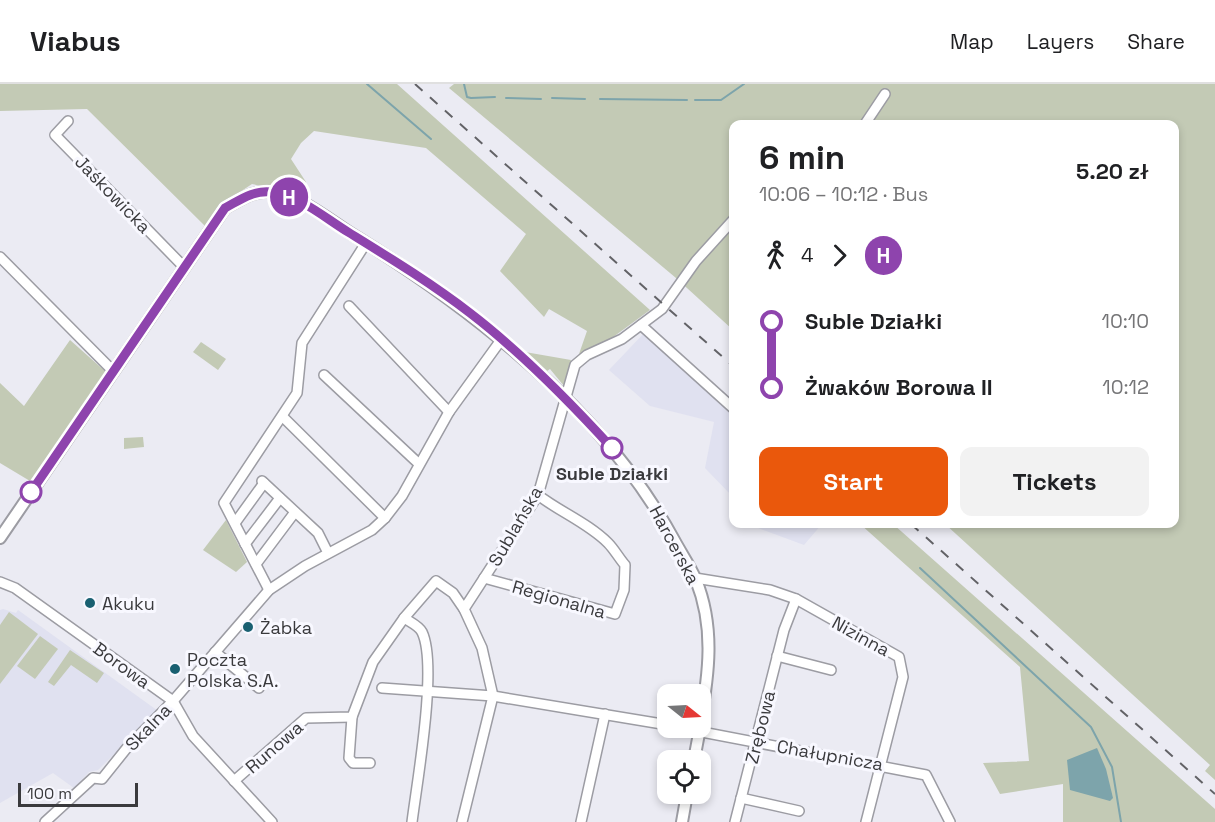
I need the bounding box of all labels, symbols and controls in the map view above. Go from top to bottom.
text: Viabus [30,23,121,59]
text: Map [950,28,994,55]
text: Layers [1027,28,1094,55]
text: Share [1127,28,1185,55]
text: 6 min [759,137,845,179]
street label: Jaśkowicka [70,150,156,238]
text: 5.20 zł [1076,157,1149,185]
line badge: H [270,178,308,216]
text: 10:06 – 10:12 · Bus [759,181,928,207]
text: H [282,184,296,211]
icon: walk [759,239,792,272]
icon: forward [823,239,856,272]
text: 4 [801,242,814,268]
text: H [877,242,890,269]
text: Suble Działki [805,307,942,335]
text: 10:10 [1102,308,1149,334]
text: Żwaków Borowa II [805,373,993,401]
text: 10:12 [1102,374,1149,400]
marker: Suble Działki [601,437,623,459]
button: Start [759,447,948,516]
button: Tickets [960,447,1149,516]
place label: Suble Działki [556,462,668,485]
unlabelled marker [20,481,42,503]
street label: Sublańska [483,482,547,570]
street label: Harcerska [645,502,705,588]
street label: Regionalna [510,575,608,623]
place label: Akuku [102,592,155,615]
marker: Akuku [83,596,97,610]
street label: Nizinna [828,611,894,661]
place label: Żabka [260,616,312,639]
marker: Żabka [241,620,255,634]
street label: Borowa [89,637,155,693]
place label: Poczta Polska S.A. [187,648,278,692]
marker: Poczta Polska S.A. [168,662,182,676]
north arrow [657,684,711,738]
map controls [657,684,711,804]
street label: Zrębowa [740,688,780,766]
street label: Skalna [120,699,176,755]
street label: Runowa [240,716,308,778]
street label: Chałupnicza [775,734,885,776]
button: locate [657,750,711,804]
scale bar [18,780,138,808]
text: 100 m [27,783,72,804]

